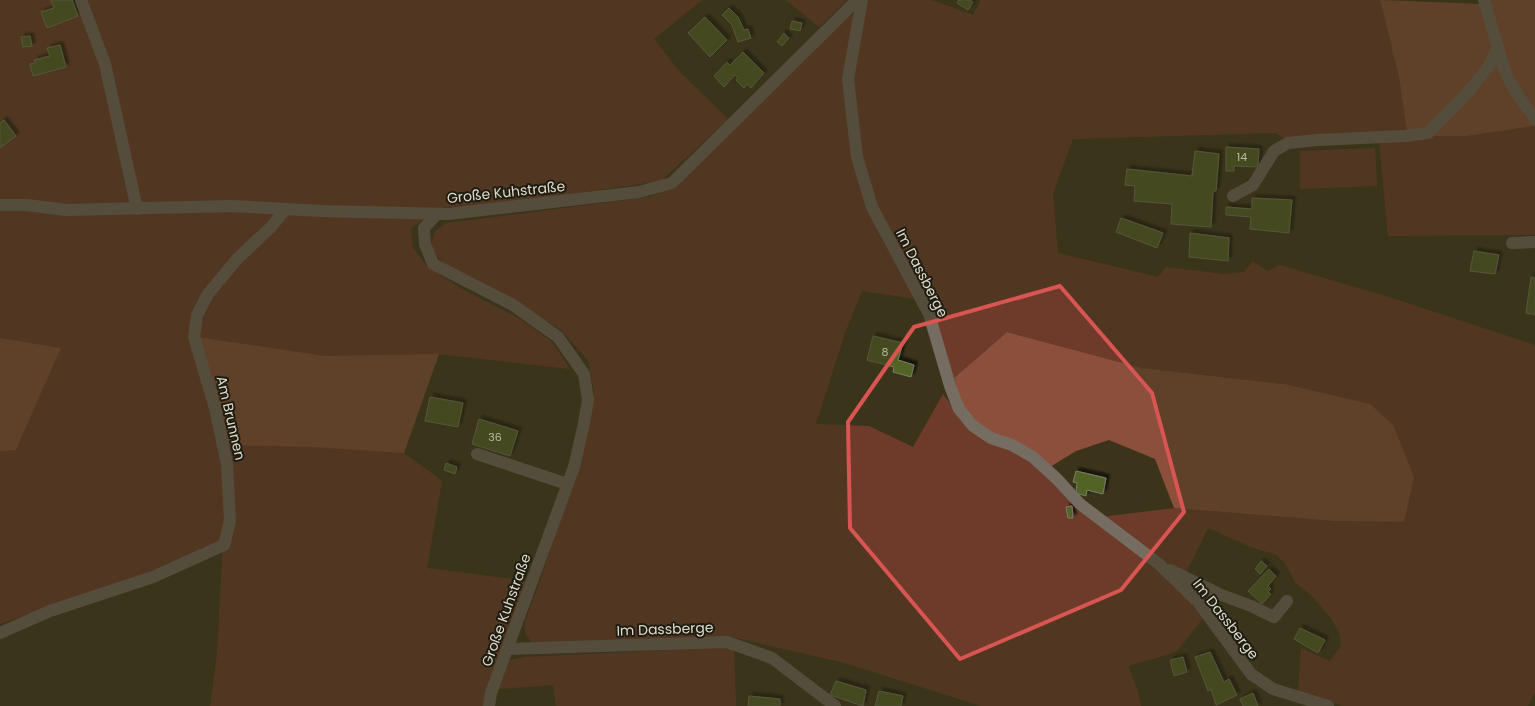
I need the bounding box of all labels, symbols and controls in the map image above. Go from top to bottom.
house number: 14 [1237,149,1247,165]
street label: Große Kuhstraße [446,176,566,208]
street label: Im Dassberge [891,225,953,321]
house number: 8 [882,344,889,360]
street label: Am Brunnen [212,374,250,462]
house number: 36 [488,429,502,445]
street label: Große Kuhstraße [476,551,536,669]
street label: Im Dassberge [1188,575,1264,664]
street label: Im Dassberge [616,617,714,641]

